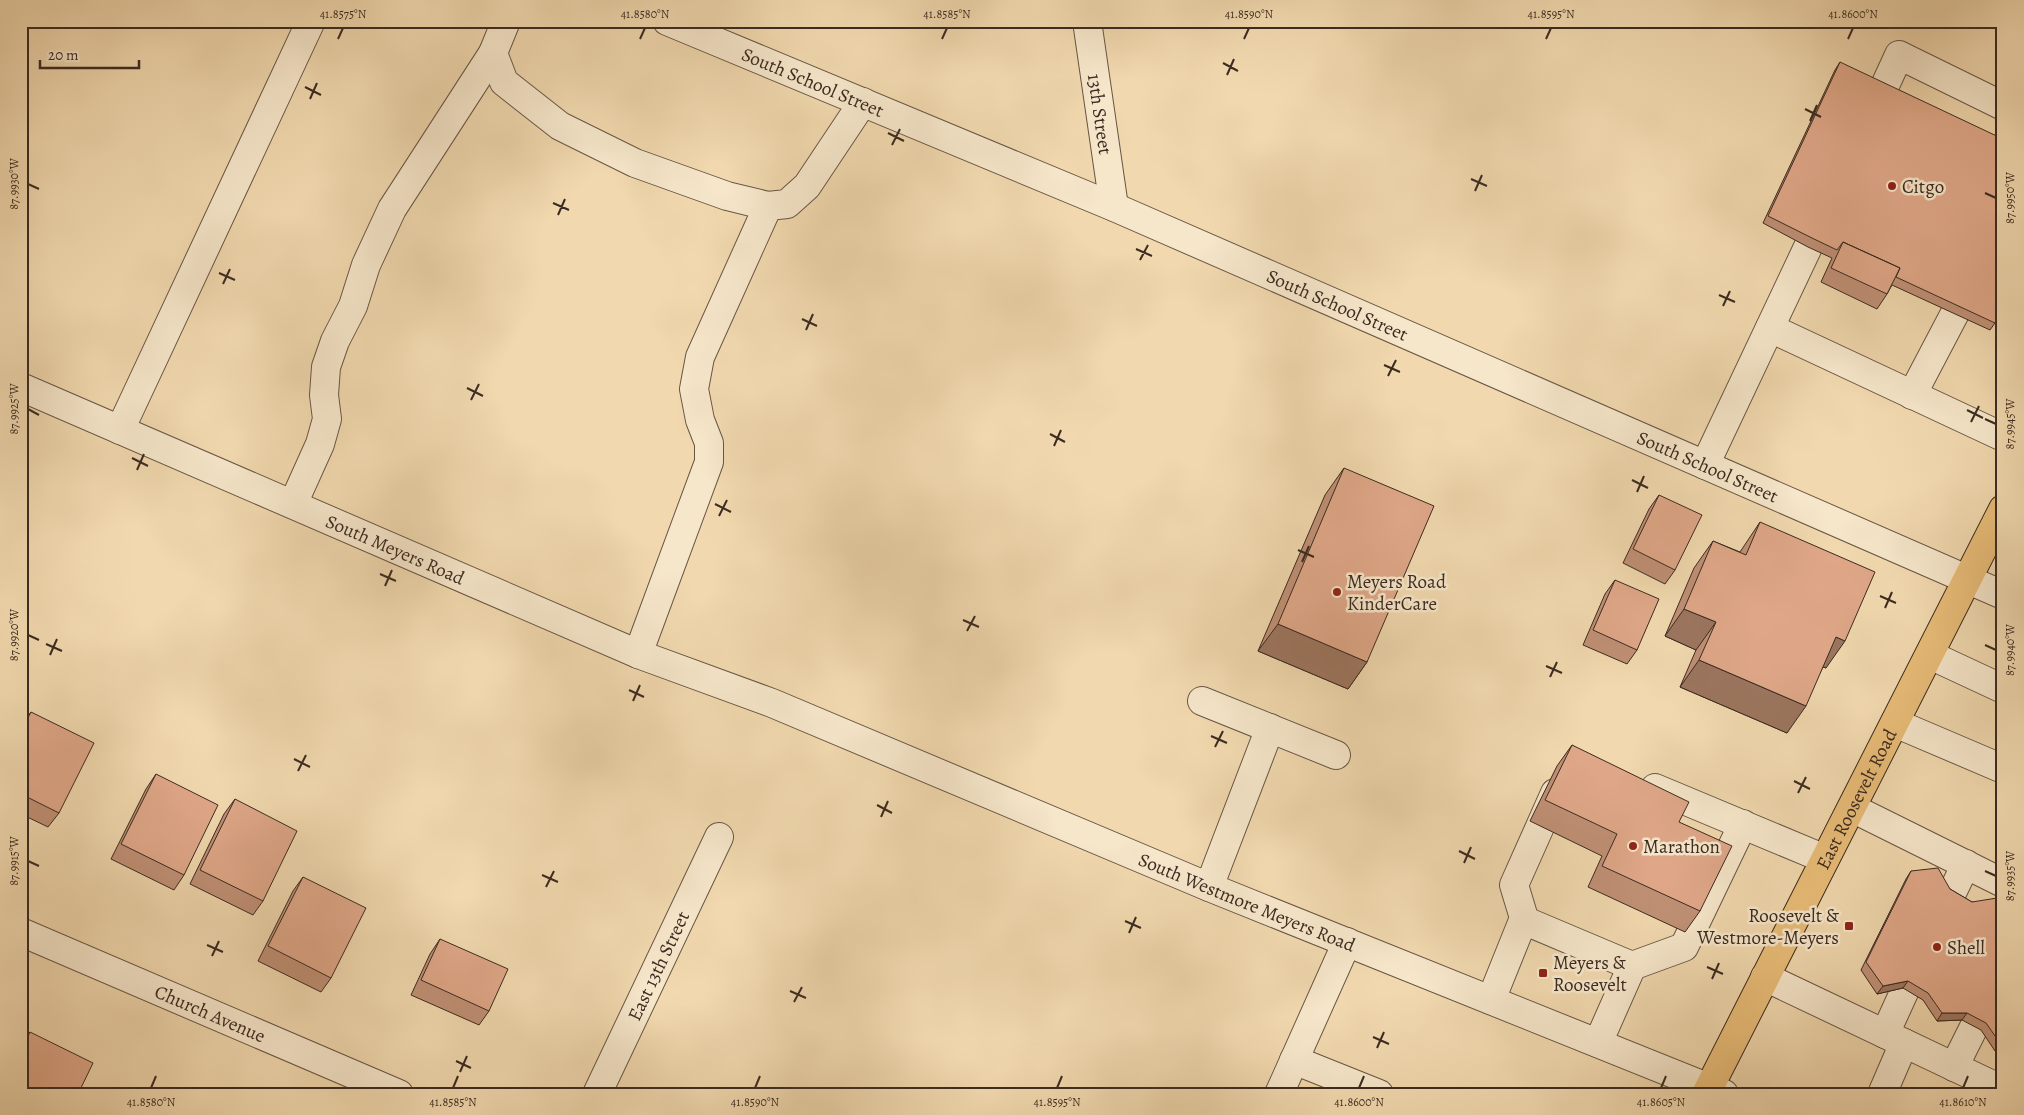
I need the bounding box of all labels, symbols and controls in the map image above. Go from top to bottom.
text: 41.8575°N [320,6,367,22]
text: 41.8580°N [621,6,670,22]
text: 41.8585°N [923,6,971,22]
text: 41.8590°N [1225,6,1274,22]
text: 41.8595°N [1527,6,1575,22]
text: 41.8600°N [1828,6,1878,22]
scale bar [40,38,139,70]
street label: South School Street [737,41,888,124]
text: 20 m [48,45,79,65]
street label: 13th Street [1081,72,1118,156]
text: 87.9930°W [6,157,22,210]
text: 87.9950°W [2002,171,2018,224]
place label: Citgo [1902,174,1944,200]
marker: Citgo [1886,180,1898,192]
street label: South School Street [1262,263,1412,348]
text: 87.9925°W [6,383,22,435]
text: 87.9945°W [2002,398,2018,449]
street label: South School Street [1633,425,1782,509]
street label: South Meyers Road [322,508,469,592]
place label: Meyers Road KinderCare [1347,569,1447,617]
marker: Meyers Road KinderCare [1331,586,1343,598]
text: 87.9920°W [6,608,22,661]
text: 87.9940°W [2002,623,2018,676]
street label: East Roosevelt Road [1810,724,1904,874]
place label: Marathon [1643,834,1720,860]
text: 87.9915°W [6,835,22,886]
marker: Marathon [1627,840,1639,852]
street label: South Westmore Meyers Road [1134,847,1360,959]
text: 87.9935°W [2002,850,2018,901]
place label: Roosevelt & Westmore-Meyers [1696,903,1840,951]
street label: East 13th Street [622,907,696,1025]
marker: Roosevelt & Westmore-Meyers [1843,920,1855,932]
place label: Shell [1947,935,1985,961]
marker: Shell [1931,941,1943,953]
place label: Meyers & Roosevelt [1553,950,1627,998]
marker: Meyers & Roosevelt [1537,967,1549,979]
street label: Church Avenue [151,979,269,1049]
text: 41.8580°N [127,1094,176,1110]
text: 41.8585°N [429,1094,477,1110]
text: 41.8590°N [731,1094,780,1110]
text: 41.8595°N [1033,1094,1081,1110]
text: 41.8600°N [1334,1094,1384,1110]
text: 41.8605°N [1637,1094,1686,1110]
text: 41.8610°N [1939,1094,1987,1110]

